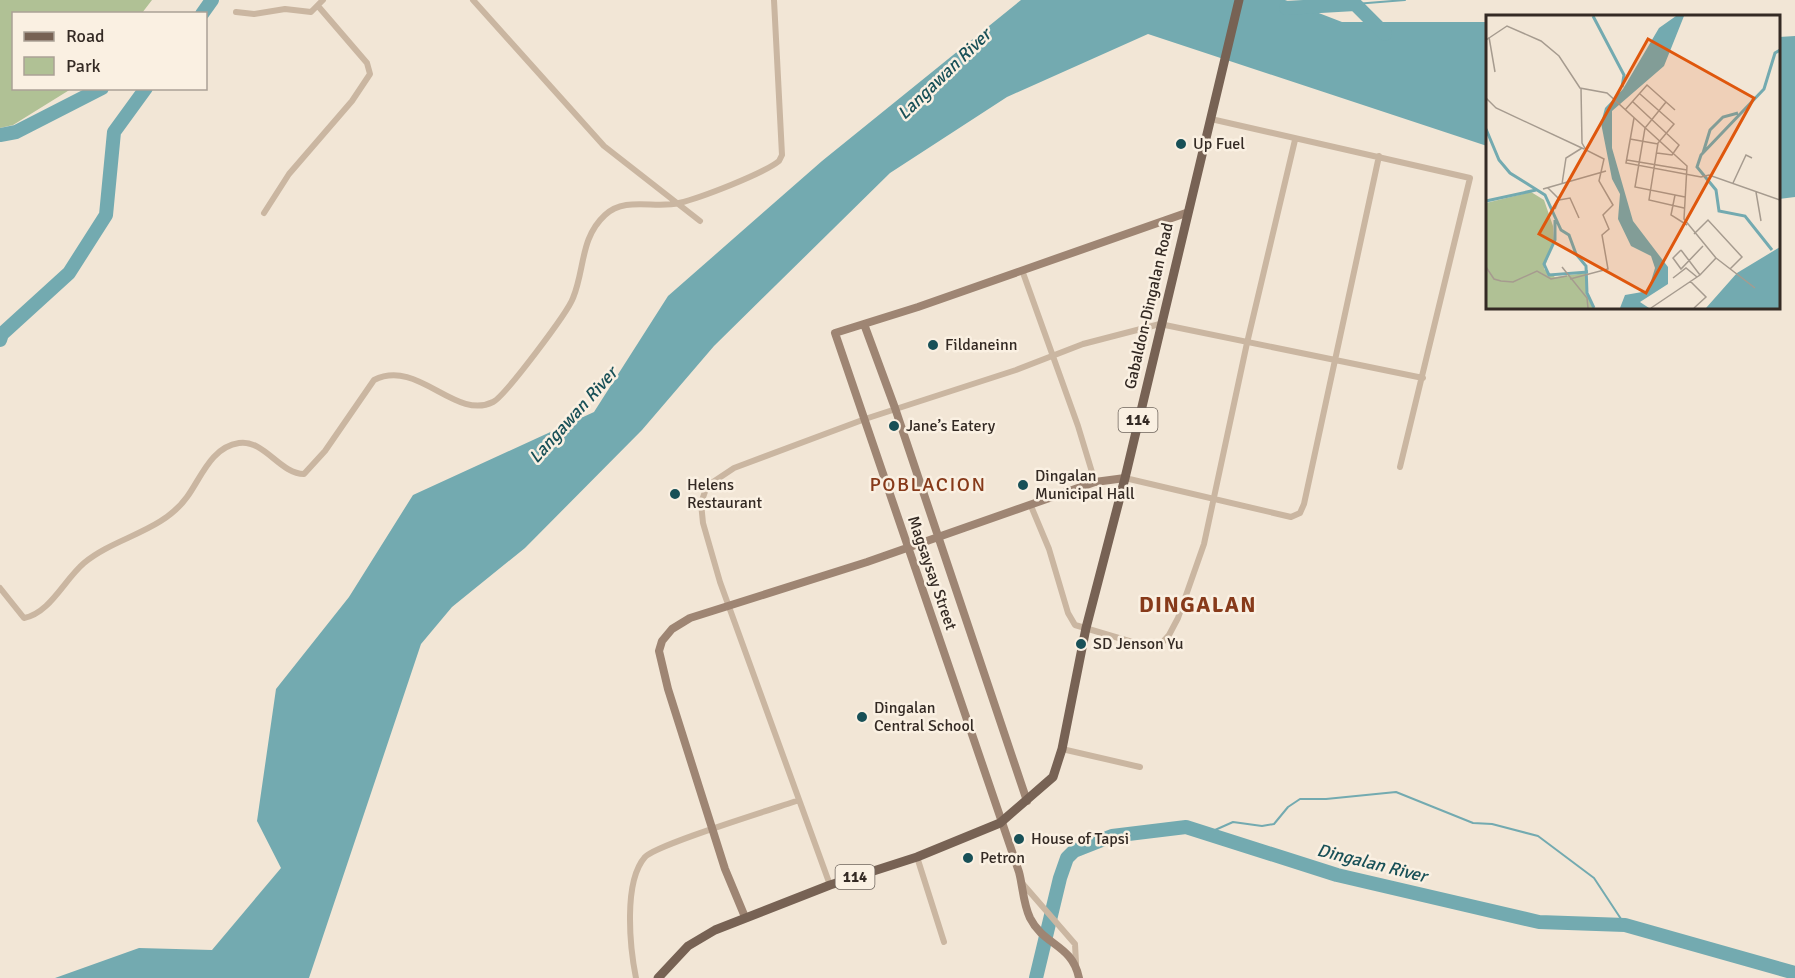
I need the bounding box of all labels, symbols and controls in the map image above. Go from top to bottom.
legend [12,12,207,90]
inset map [1486,15,1780,309]
water label: Langawan River [893,22,997,124]
text: Road [66,25,105,47]
text: Park [66,55,101,77]
place label: Up Fuel [1193,134,1245,154]
marker: Up Fuel [1174,137,1188,151]
street label: Gabaldon-Dingalan Road [1120,221,1178,391]
place label: Fildaneinn [945,335,1017,355]
marker: Fildaneinn [926,338,940,352]
water label: Langawan River [524,361,623,467]
road number: 114 [1118,408,1158,432]
place label: Jane’s Eatery [906,416,996,436]
marker: Jane’s Eatery [887,419,901,433]
place label: Dingalan Municipal Hall [1035,466,1135,504]
district label: POBLACION [869,472,987,497]
place label: Helens Restaurant [687,475,762,513]
marker: Dingalan Municipal Hall [1016,478,1030,492]
marker: Helens Restaurant [668,487,682,501]
street label: Magsaysay Street [903,513,961,633]
district label: DINGALAN [1139,591,1257,618]
place label: SD Jenson Yu [1093,634,1183,654]
marker: SD Jenson Yu [1074,637,1088,651]
place label: Dingalan Central School [874,698,975,736]
marker: Dingalan Central School [855,710,869,724]
place label: House of Tapsi [1031,829,1129,849]
marker: House of Tapsi [1012,832,1026,846]
water label: Dingalan River [1315,839,1431,888]
place label: Petron [980,848,1025,868]
marker: Petron [961,851,975,865]
road number: 114 [836,865,874,889]

